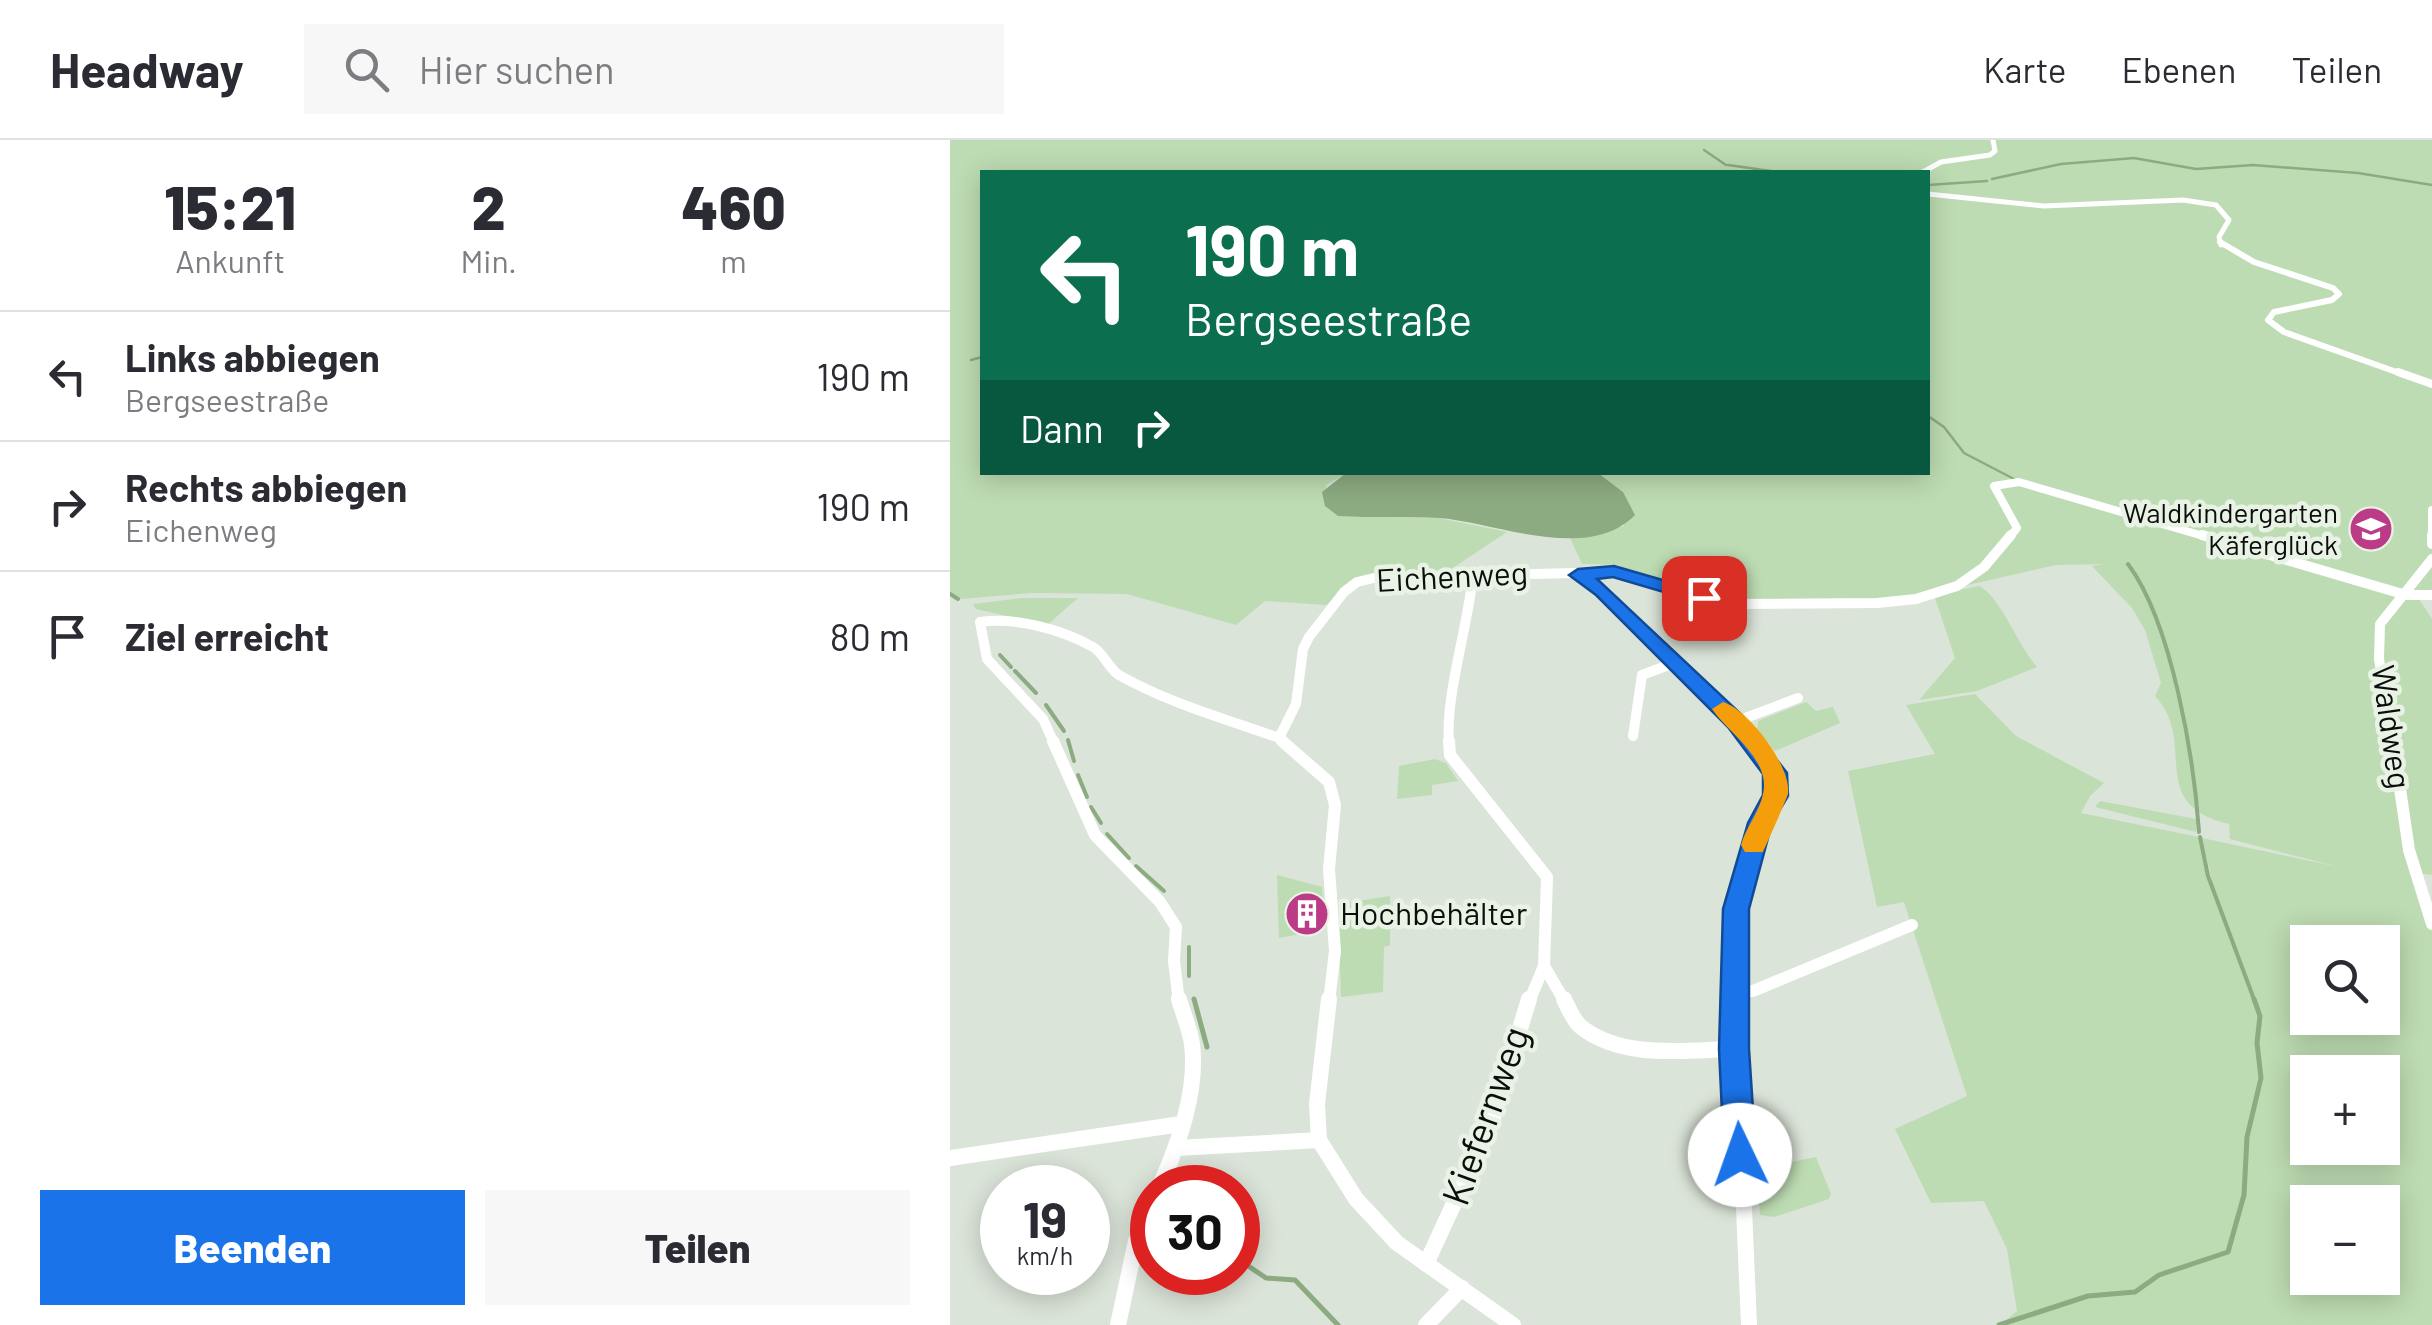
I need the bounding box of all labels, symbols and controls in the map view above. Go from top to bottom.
search box [304,24,1004,114]
text: Headway [50,40,244,98]
icon: search [339,42,394,97]
text: Hier suchen [419,46,614,92]
text: Karte [1983,48,2067,90]
text: Ebenen [2122,48,2236,90]
text: Teilen [2291,48,2382,90]
text: 15:21 [164,170,296,242]
text: 2 [472,170,506,242]
text: 460 [681,170,786,242]
text: 190 m [1185,206,1359,290]
icon: left [1020,210,1150,340]
text: Ankunft [175,241,285,279]
text: Min. [460,241,517,279]
text: m [720,241,747,279]
text: Bergseestraße [1185,291,1472,345]
text: Links abbiegen [125,334,380,380]
icon: left [40,349,95,404]
text: 190 m [816,353,910,399]
text: Bergseestraße [125,380,329,418]
icon: right [1124,400,1179,455]
text: Dann [1020,405,1104,451]
text: Rechts abbiegen [125,464,407,510]
icon: right [40,479,95,534]
text: 190 m [816,483,910,529]
place label: Waldkindergarten Käferglück [2123,495,2338,561]
school or university icon: Waldkindergarten Käferglück [2348,506,2394,552]
text: Eichenweg [125,510,277,548]
street label: Eichenweg [1375,552,1529,598]
pin [1662,556,1747,641]
icon: arrive [1677,571,1732,626]
icon: arrive [40,609,95,664]
text: Ziel erreicht [125,613,329,659]
text: 80 m [830,613,910,659]
street label: Waldweg [2366,662,2420,791]
building icon: Hochbehälter [1284,891,1330,937]
place label: Hochbehälter [1340,893,1528,931]
map controls [2290,925,2400,1295]
button: search [2290,925,2400,1035]
street label: Kiefernweg [1431,1020,1538,1211]
button: + [2290,1055,2400,1165]
position arrow [1688,1103,1792,1207]
speed limit sign: 30 [1130,1165,1260,1295]
button: − [2290,1185,2400,1295]
text: 19 [1023,1188,1067,1248]
button: Beenden [40,1190,465,1305]
button: Teilen [485,1190,910,1305]
text: km/h [1017,1240,1073,1270]

